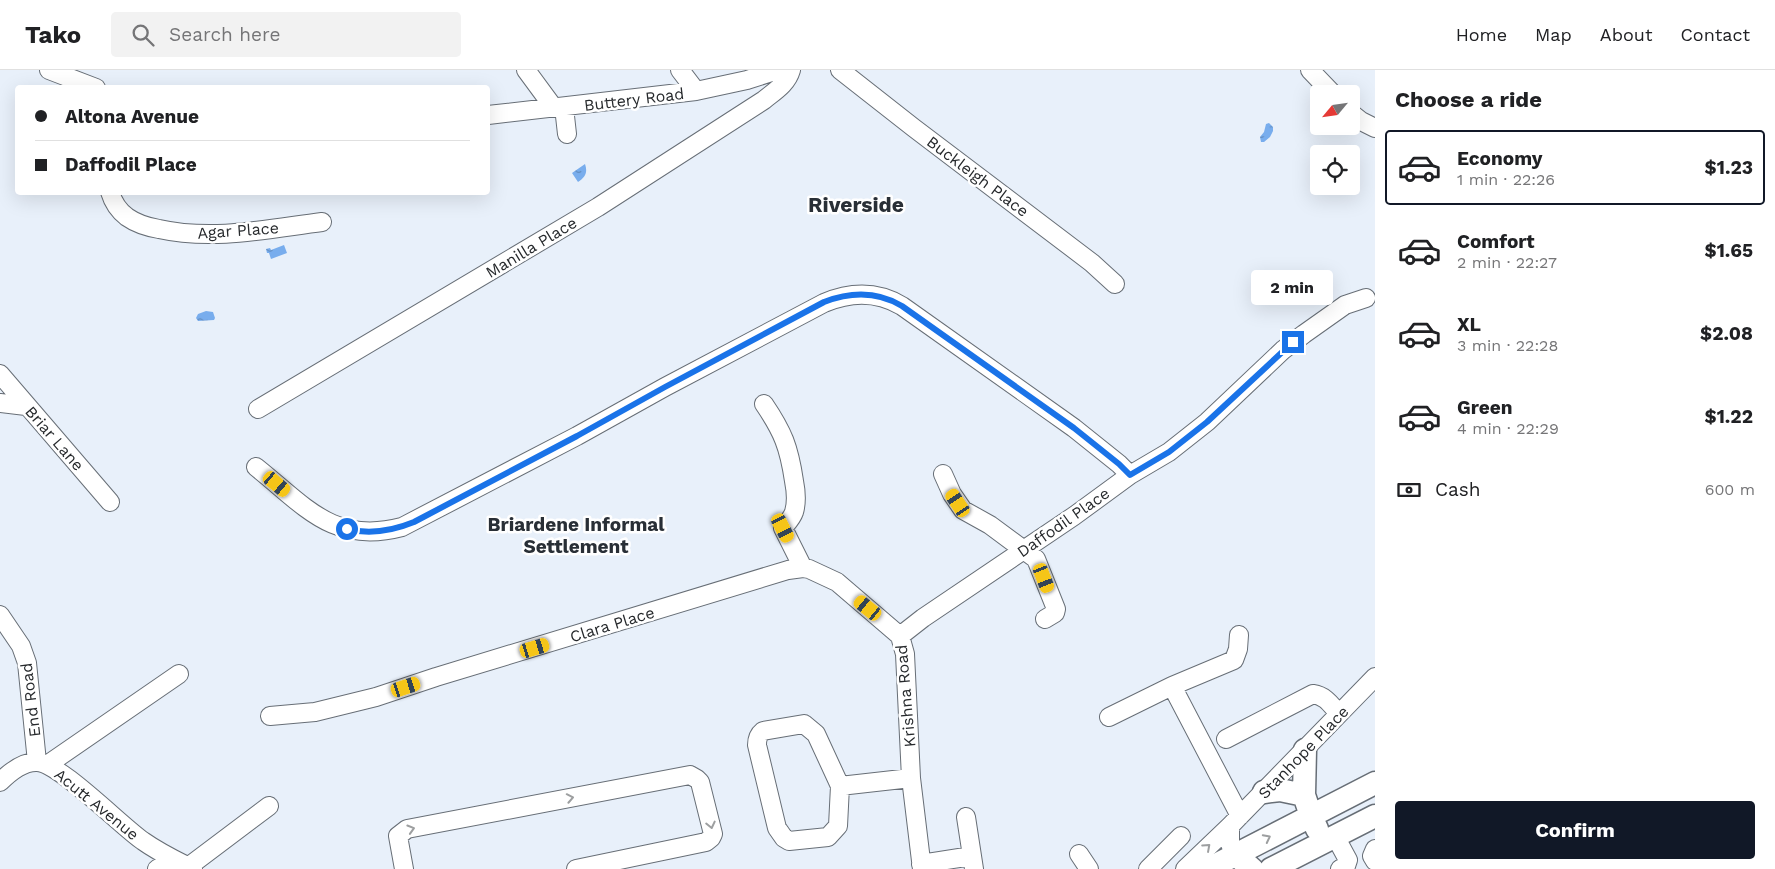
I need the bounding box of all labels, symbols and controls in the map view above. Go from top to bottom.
search box [111,12,461,57]
text: Tako [25,21,81,49]
icon: search [129,21,157,49]
text: Search here [169,23,280,46]
text: Home [1456,24,1507,45]
text: Map [1535,24,1572,45]
text: About [1600,24,1652,45]
text: Contact [1680,24,1750,45]
street label: Buttery Road [583,84,685,115]
north arrow [1310,85,1360,135]
map controls [1310,85,1360,195]
text: Choose a ride [1395,87,1542,112]
text: Altona Avenue [65,105,199,128]
street label: Buckleigh Place [923,132,1032,221]
button: locate [1310,145,1360,195]
icon: car [1397,145,1442,190]
text: Economy [1457,147,1542,170]
text: Daffodil Place [65,153,197,176]
text: $1.23 [1705,156,1753,179]
text: 1 min · 22:26 [1457,170,1555,189]
district label: Riverside [808,192,904,217]
street label: Manilla Place [482,213,580,282]
street label: Agar Place [197,218,279,243]
icon: car [1397,228,1442,273]
text: Comfort [1457,230,1535,253]
text: $1.65 [1704,239,1753,262]
text: 2 min · 22:27 [1457,253,1557,272]
callout: 2 min [1252,270,1334,304]
text: 2 min [1270,278,1314,297]
icon: car [1397,311,1442,356]
text: XL [1457,313,1481,336]
text: $2.08 [1700,322,1753,345]
route end [1282,331,1304,353]
text: 3 min · 22:28 [1457,336,1558,355]
icon: car [1397,394,1442,439]
text: Green [1457,396,1513,419]
street label: Briar Lane [21,402,88,475]
text: $1.22 [1704,405,1753,428]
text: 4 min · 22:29 [1457,419,1559,438]
car [260,469,293,499]
icon: cash [1395,476,1423,504]
text: Cash [1435,478,1481,501]
text: 600 m [1705,480,1755,499]
street label: Daffodil Place [1013,484,1113,561]
car [943,486,972,520]
car [769,511,796,545]
district label: Briardene Informal Settlement [487,513,665,558]
route start [336,518,358,540]
car [1031,561,1056,595]
car [851,593,884,623]
street label: Clara Place [568,603,657,646]
car [518,636,551,660]
street label: Krishna Road [892,644,919,748]
street label: End Road [17,662,44,738]
car [389,675,422,699]
street label: Stanhope Place [1254,702,1353,803]
street label: Acutt Avenue [51,765,143,844]
one-way arrow [566,793,574,803]
button: Confirm [1395,801,1755,859]
one-way arrow [705,820,716,829]
one-way arrow [406,824,414,834]
one-way arrow [1261,834,1270,844]
one-way arrow [1202,844,1211,853]

